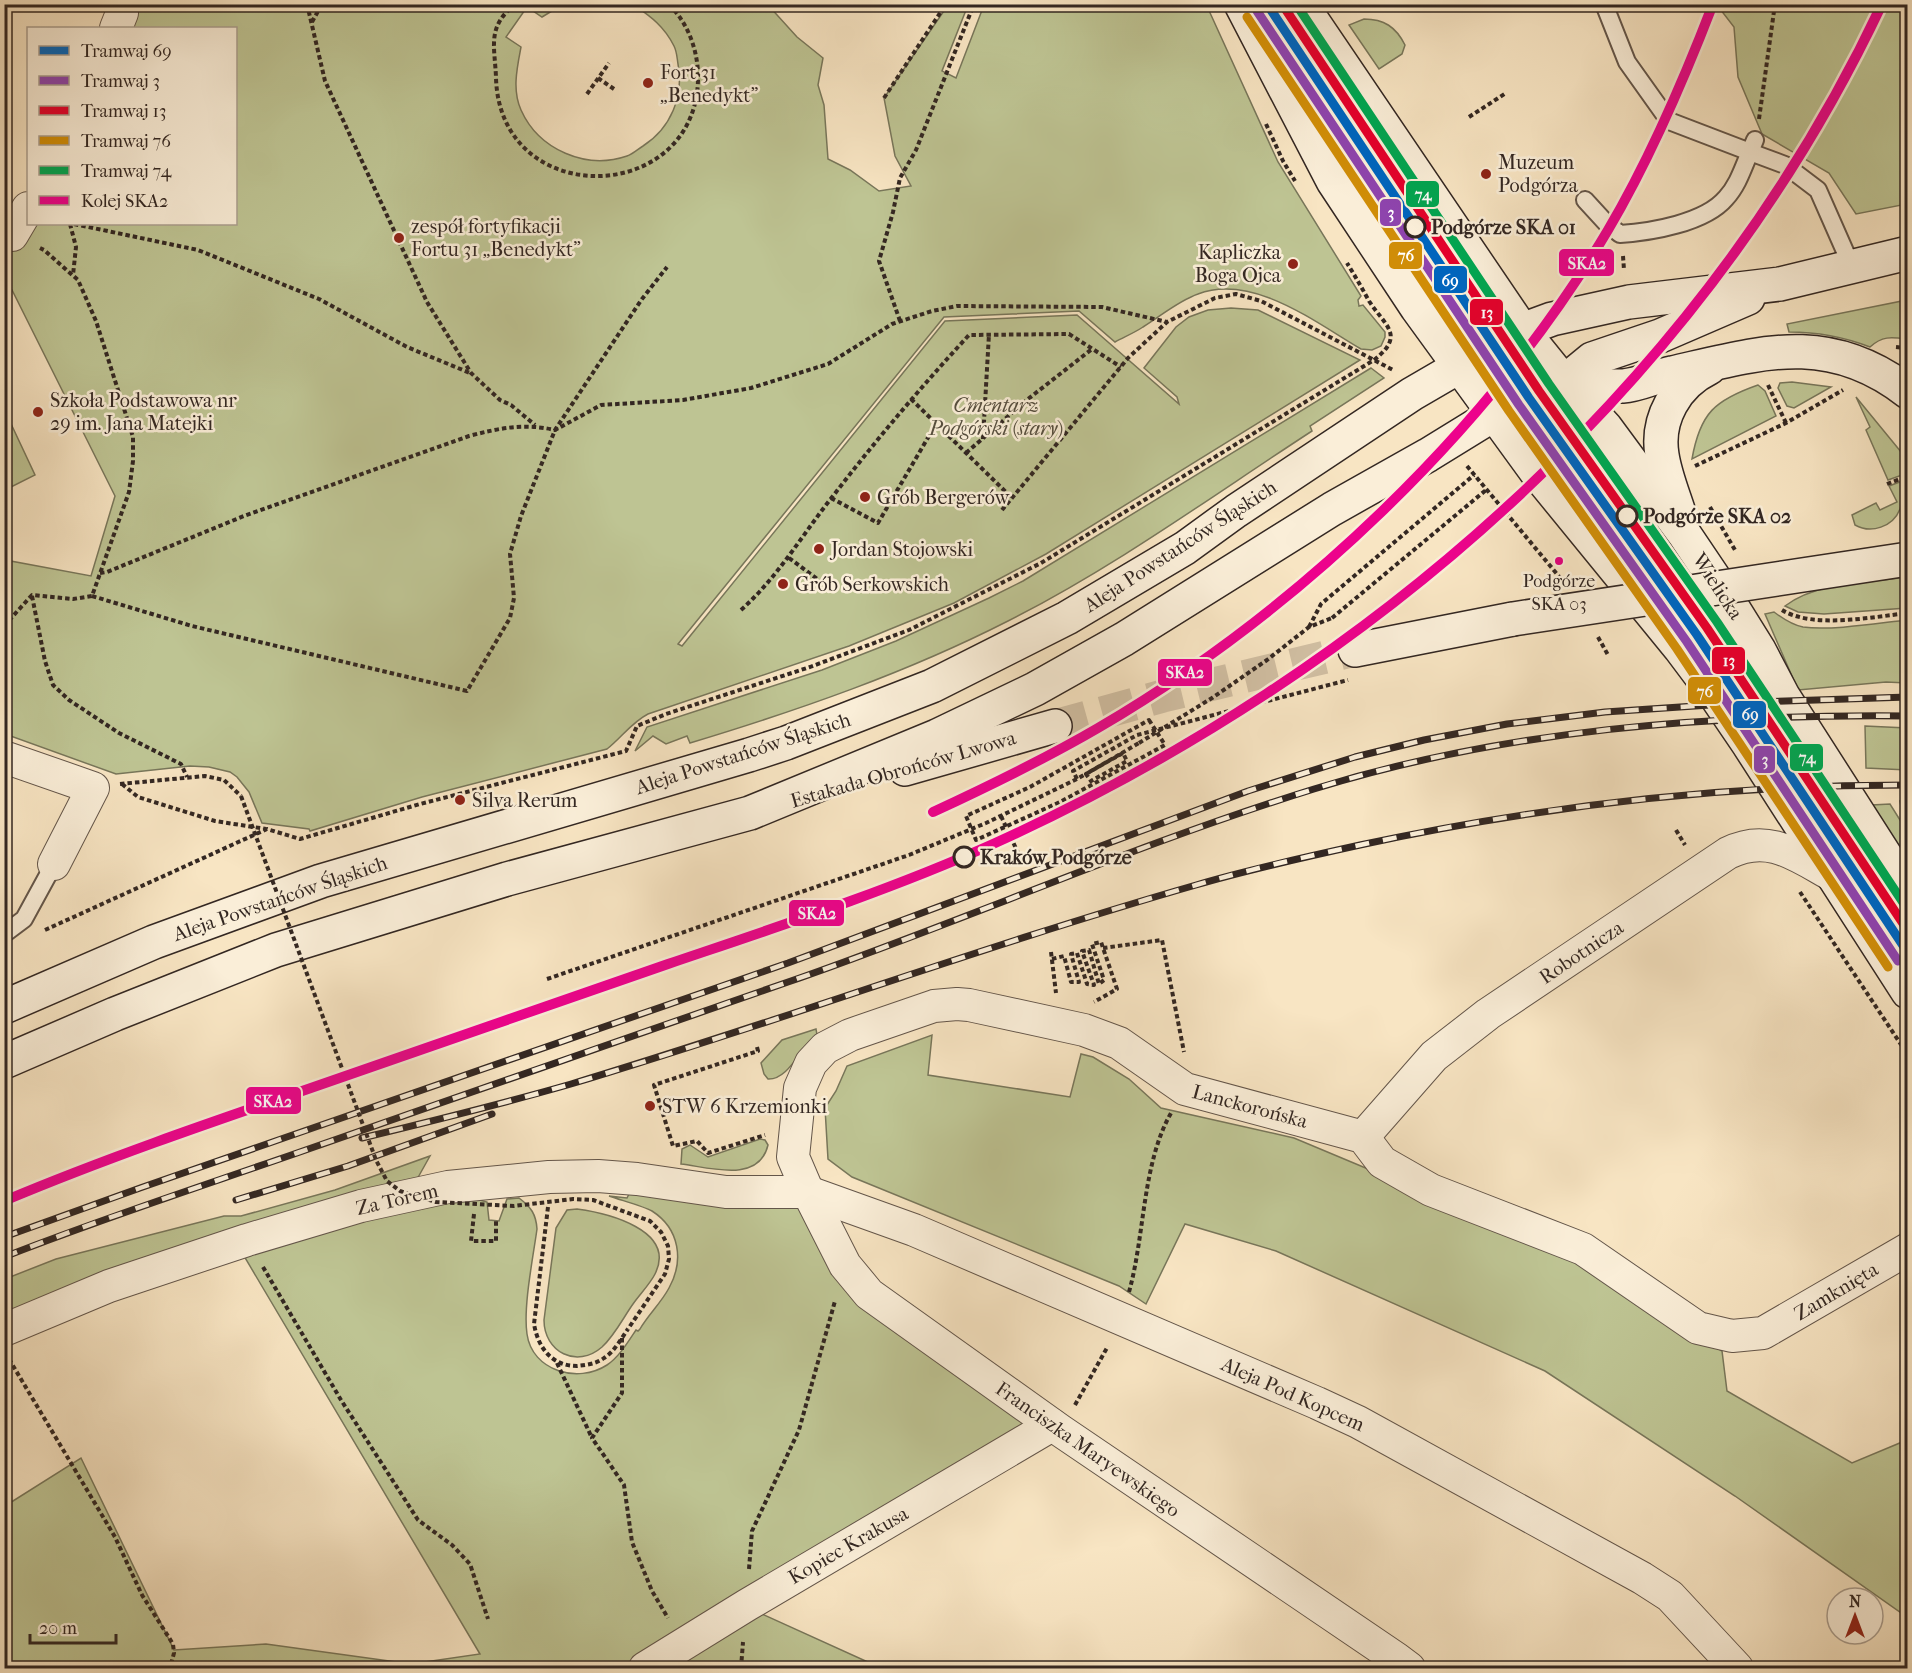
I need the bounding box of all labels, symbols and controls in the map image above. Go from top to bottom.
legend [27,27,237,225]
text: Tramwaj 69 [81,41,172,62]
place label: Fort 31 „Benedykt” [660,61,758,107]
text: Tramwaj 3 [81,71,160,92]
marker: Fort 31 „Benedykt” [641,76,655,90]
text: Tramwaj 13 [81,101,166,122]
text: Tramwaj 76 [81,131,171,152]
place label: Muzeum Podgórza [1498,151,1579,197]
text: Tramwaj 74 [81,161,172,182]
marker: Muzeum Podgórza [1479,167,1493,181]
line badge: 74 [1405,180,1440,208]
text: 74 [1414,185,1433,205]
text: Kolej SKA2 [81,191,168,212]
line badge: 3 [1379,198,1402,227]
text: 3 [1388,203,1394,223]
place label: zespół fortyfikacji Fortu 31 „Benedykt” [411,215,581,261]
marker: Podgórze SKA 01 [1404,216,1426,238]
place label: Podgórze SKA 01 [1431,216,1576,239]
marker: zespół fortyfikacji Fortu 31 „Benedykt” [392,231,406,245]
place label: Kapliczka Boga Ojca [1195,241,1282,287]
line badge: 76 [1388,241,1423,270]
text: 76 [1397,246,1415,265]
line badge: SKA2 [1558,248,1615,277]
text: SKA2 [1568,254,1606,273]
marker: Kapliczka Boga Ojca [1286,257,1300,271]
line badge: 69 [1433,265,1468,294]
text: 69 [1441,271,1459,291]
line badge: 13 [1469,298,1504,326]
text: 13 [1481,303,1493,323]
place label: Szkoła Podstawowa nr 29 im. Jana Matejki [50,389,237,435]
park label: Cmentarz Podgórski (stary) [928,394,1063,440]
marker: Szkoła Podstawowa nr 29 im. Jana Matejki [31,405,45,419]
street label: Aleja Powstańców Śląskich [1078,474,1281,618]
place label: Grób Bergerów [877,486,1010,509]
marker: Grób Bergerów [858,490,872,504]
marker: Podgórze SKA 02 [1616,505,1638,527]
place label: Podgórze SKA 02 [1643,505,1791,528]
place label: Jordan Stojowski [829,538,973,561]
marker: Jordan Stojowski [812,542,826,556]
street label: Wielicka [1687,548,1748,624]
marker: Podgórze SKA 03 [1553,555,1565,567]
place label: Podgórze SKA 03 [1523,571,1595,615]
place label: Grób Serkowskich [795,573,950,596]
marker: Grób Serkowskich [776,577,790,591]
line badge: 13 [1711,646,1746,675]
text: 13 [1723,651,1735,671]
line badge: SKA2 [1157,658,1213,687]
text: SKA2 [1166,663,1204,682]
line badge: 76 [1687,676,1722,705]
text: 76 [1696,682,1714,701]
line badge: 69 [1732,700,1767,729]
text: 69 [1741,705,1759,725]
street label: Aleja Powstańców Śląskich [631,707,854,799]
street label: Estakada Obrońców Lwowa [788,726,1019,813]
line badge: 74 [1789,743,1824,772]
line badge: 3 [1753,745,1776,774]
text: 74 [1798,748,1817,768]
text: 3 [1762,750,1768,770]
place label: Silva Rerum [472,789,578,812]
marker: Silva Rerum [453,793,467,807]
marker: Kraków Podgórze [953,846,975,868]
place label: Kraków Podgórze [980,846,1132,869]
street label: Aleja Powstańców Śląskich [169,850,391,946]
line badge: SKA2 [788,899,845,927]
text: SKA2 [798,904,836,923]
street label: Robotnicza [1535,916,1628,989]
street label: Lanckorońska [1190,1080,1311,1133]
line badge: SKA2 [245,1086,302,1115]
text: SKA2 [254,1092,292,1111]
place label: STW 6 Krzemionki [662,1095,827,1118]
marker: STW 6 Krzemionki [643,1099,657,1113]
street label: Za Torem [354,1179,441,1220]
street label: Zamknięta [1790,1257,1883,1325]
street label: Aleja Pod Kopcem [1217,1352,1368,1437]
street label: Franciszka Maryewskiego [991,1377,1184,1522]
street label: Kopiec Krakusa [784,1501,913,1589]
north arrow [1825,1586,1885,1646]
text: N [1849,1592,1862,1611]
scale bar [30,1607,116,1645]
text: 20 m [39,1618,77,1639]

